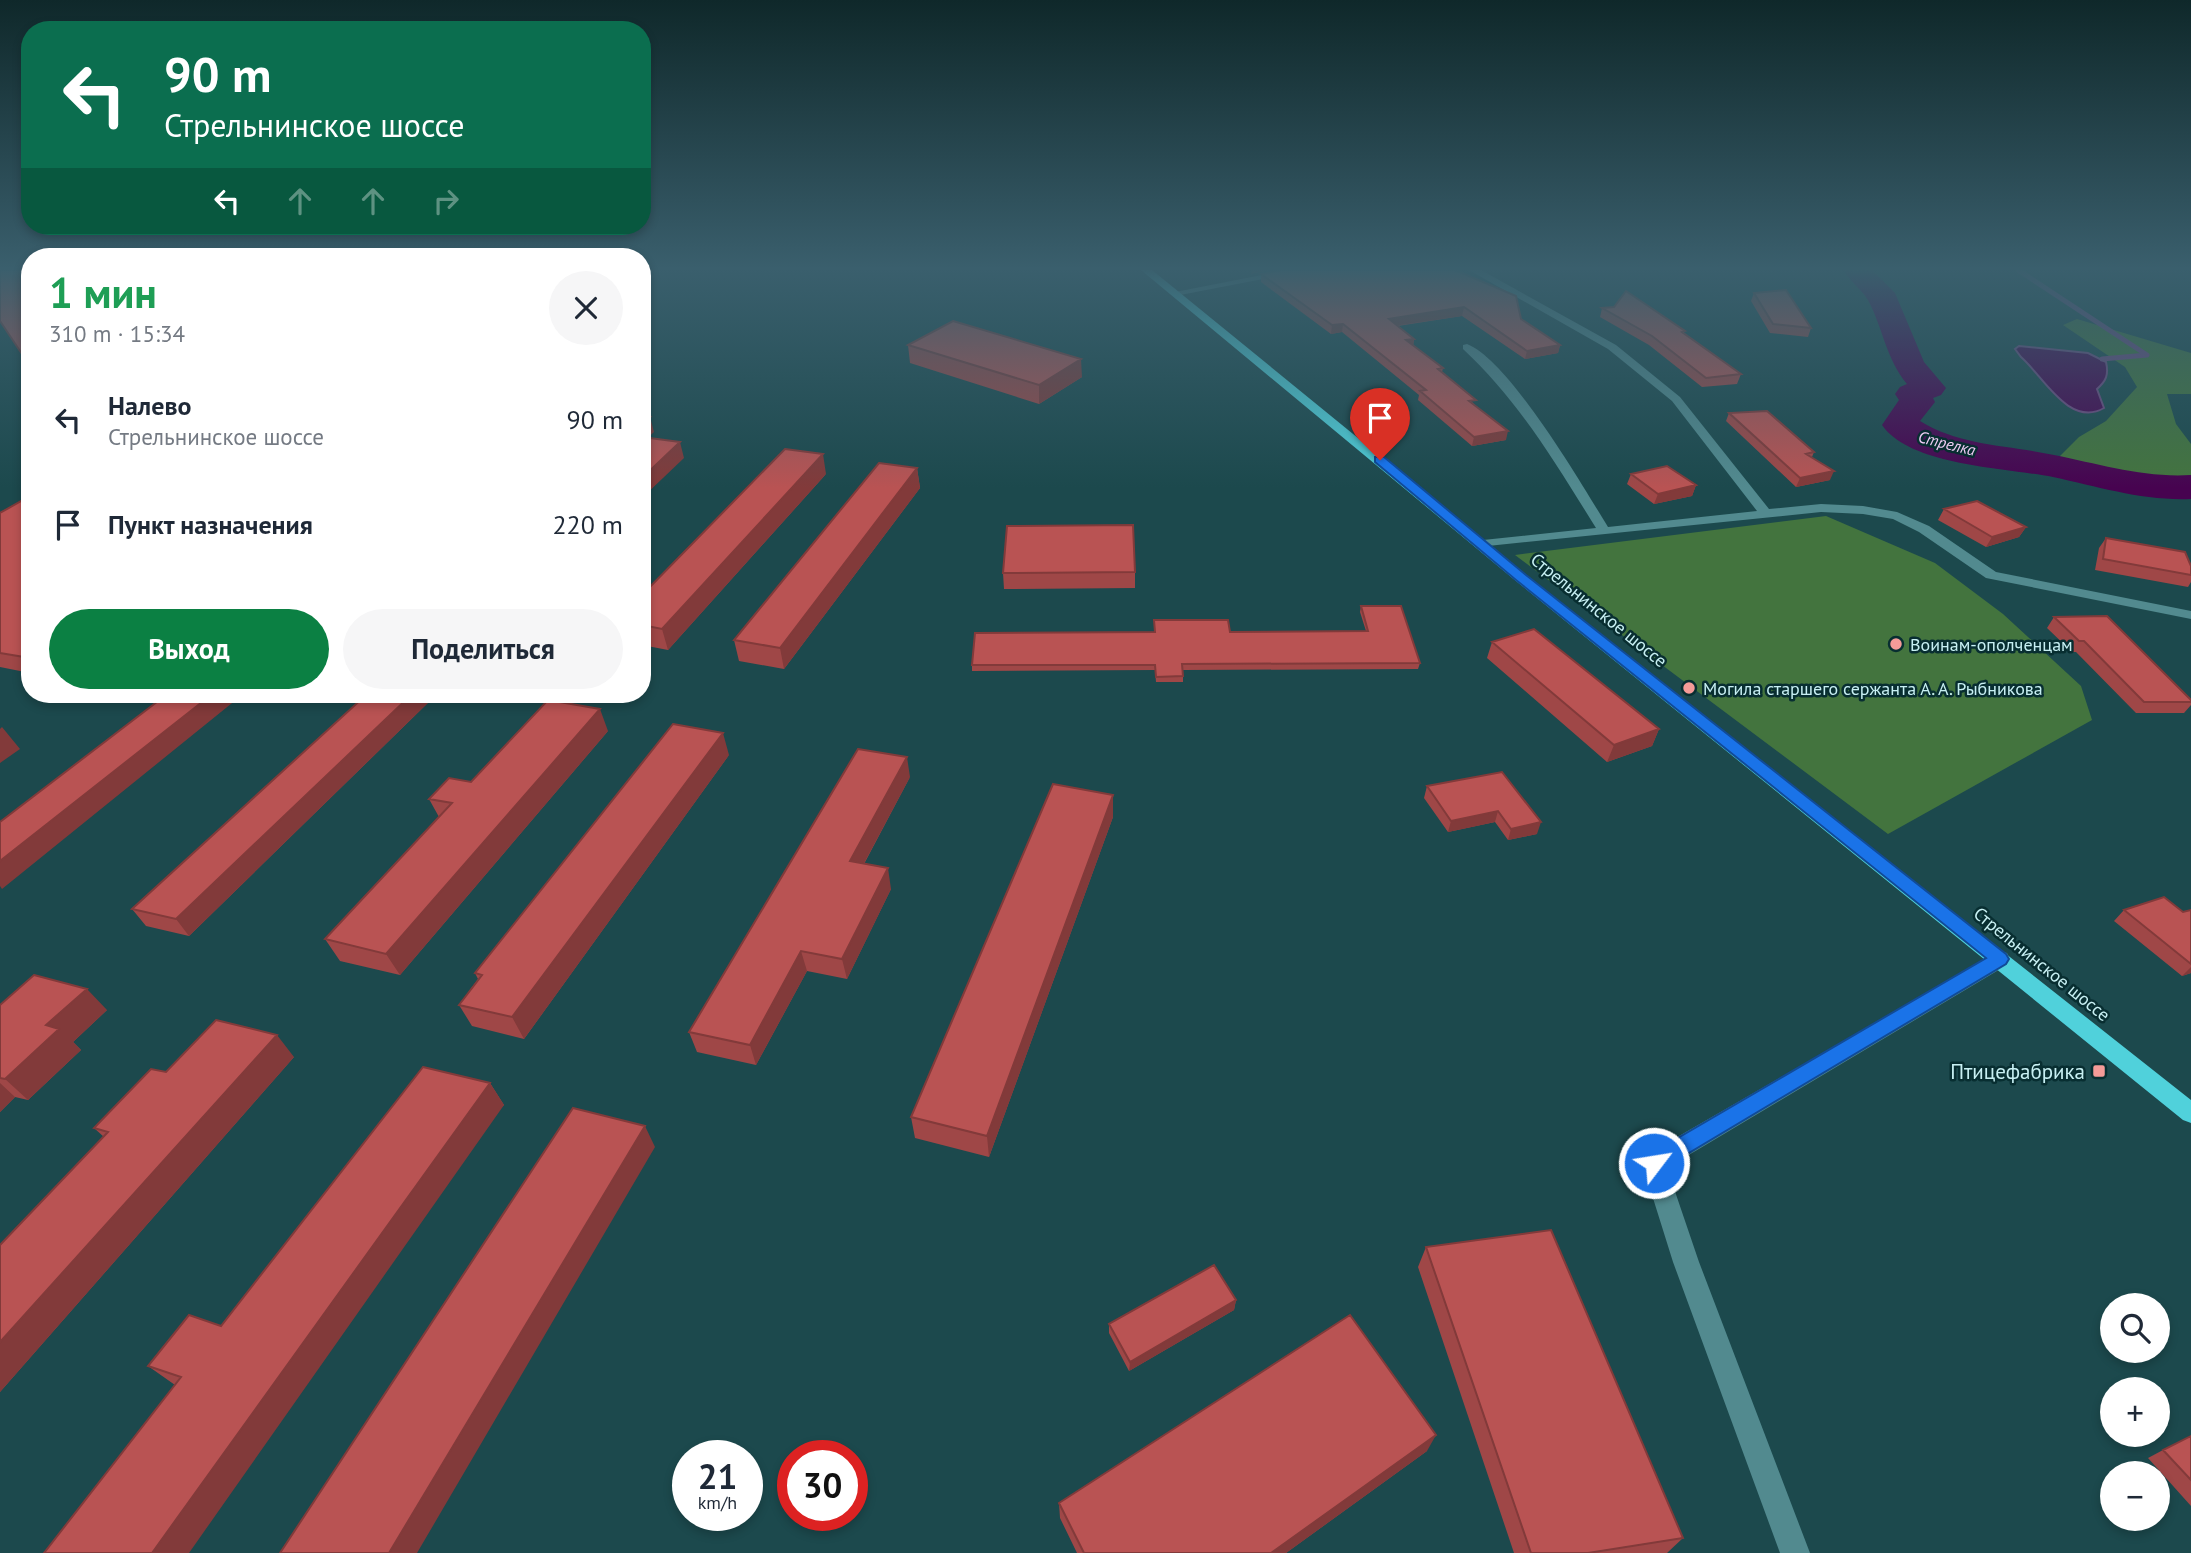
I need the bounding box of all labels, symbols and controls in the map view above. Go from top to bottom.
text: 90 m [164,42,271,106]
icon: left [49,49,140,140]
text: Стрельнинское шоссе [164,104,465,146]
icon: left [208,182,246,220]
icon: ahead [281,182,319,220]
icon: ahead [354,182,392,220]
icon: right [427,182,465,220]
text: 1 мин [49,265,157,320]
button: close [549,271,623,345]
text: 310 m · 15:34 [49,319,185,348]
pin [1350,388,1410,460]
text: Налево [108,389,192,422]
icon: arrive [1361,399,1399,437]
icon: left [49,401,87,439]
text: 90 m [567,403,623,436]
text: Стрельнинское шоссе [108,422,324,451]
water label: Стрелка [1916,426,1978,460]
icon: arrive [49,506,87,544]
text: Пункт назначения [108,508,313,541]
text: 220 m [552,508,623,541]
street label: Стрельнинское шоссе [1526,548,1672,672]
button: Выход [49,609,329,689]
button: Поделиться [343,609,623,689]
place label: Воинам-ополченцам [1910,633,2073,656]
marker: Воинам-ополченцам [1888,636,1904,652]
place label: Могила старшего сержанта А. А. Рыбникова [1703,677,2043,700]
marker: Могила старшего сержанта А. А. Рыбникова [1681,680,1697,696]
street label: Стрельнинское шоссе [1969,902,2115,1026]
place label: Птицефабрика [1950,1058,2085,1085]
marker: Птицефабрика [2091,1063,2107,1079]
position arrow [1617,1126,1691,1200]
map controls [2100,1293,2170,1531]
button: search [2100,1293,2170,1363]
button: + [2100,1377,2170,1447]
speed limit sign: 30 [777,1440,868,1531]
text: 21 [698,1453,737,1499]
button: − [2100,1461,2170,1531]
text: km/h [698,1491,737,1514]

